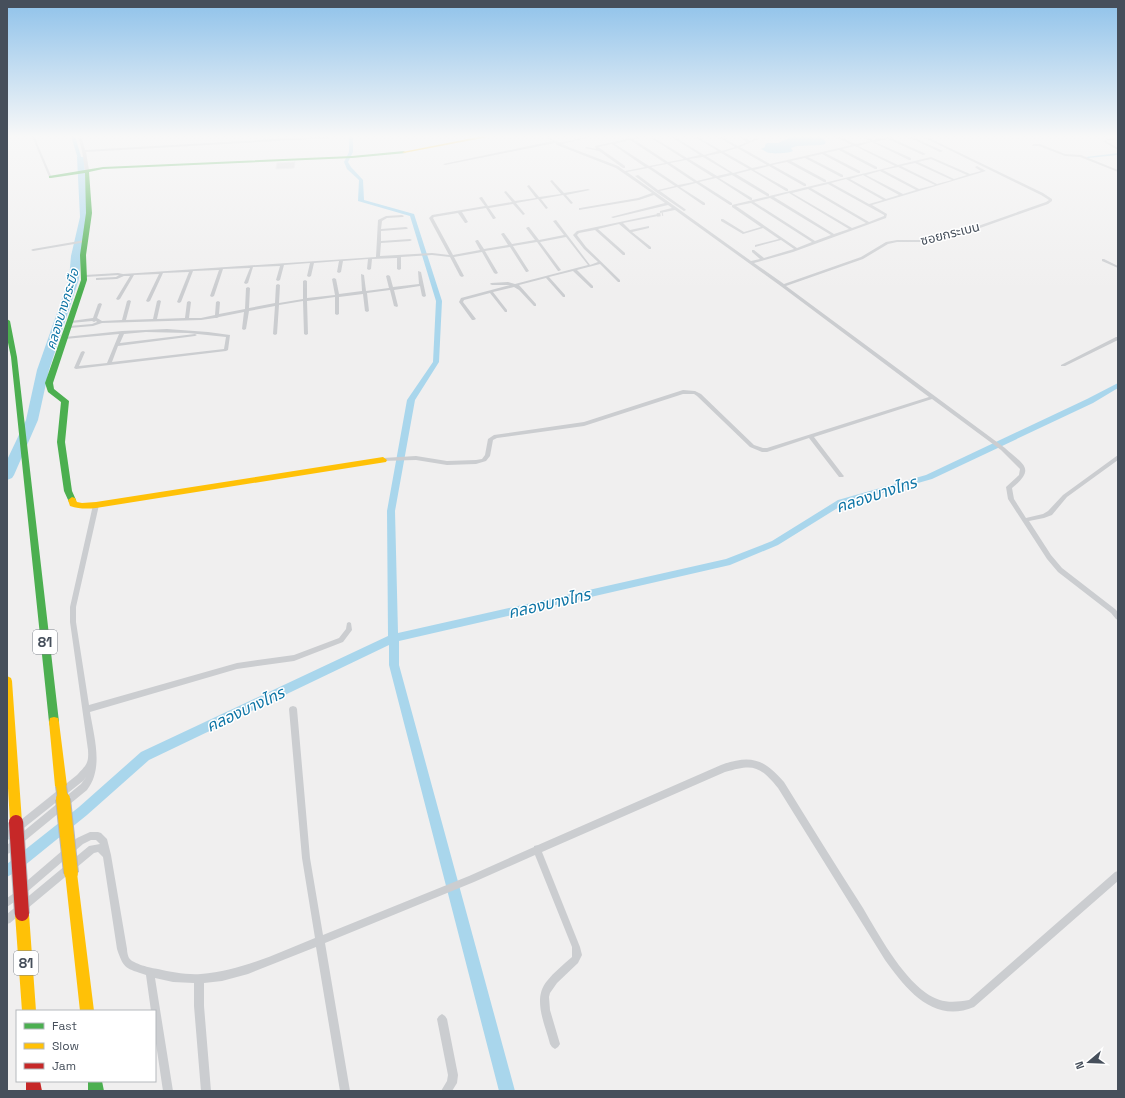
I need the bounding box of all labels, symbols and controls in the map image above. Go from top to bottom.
street label: ซอยกระเบน [919,218,982,249]
water label: คลองบางกระบือ [42,266,83,352]
water label: คลองบางไทร [833,471,920,517]
water label: คลองบางไทร [506,584,594,623]
road number: 81 [33,630,57,654]
water label: คลองบางไทร [203,682,289,737]
road number: 81 [14,951,38,975]
legend [16,1010,156,1082]
text: Fast [52,1018,77,1034]
text: Slow [52,1038,79,1054]
north arrow [1069,1042,1109,1082]
text: Jam [52,1058,76,1074]
text: N [1072,1059,1087,1071]

